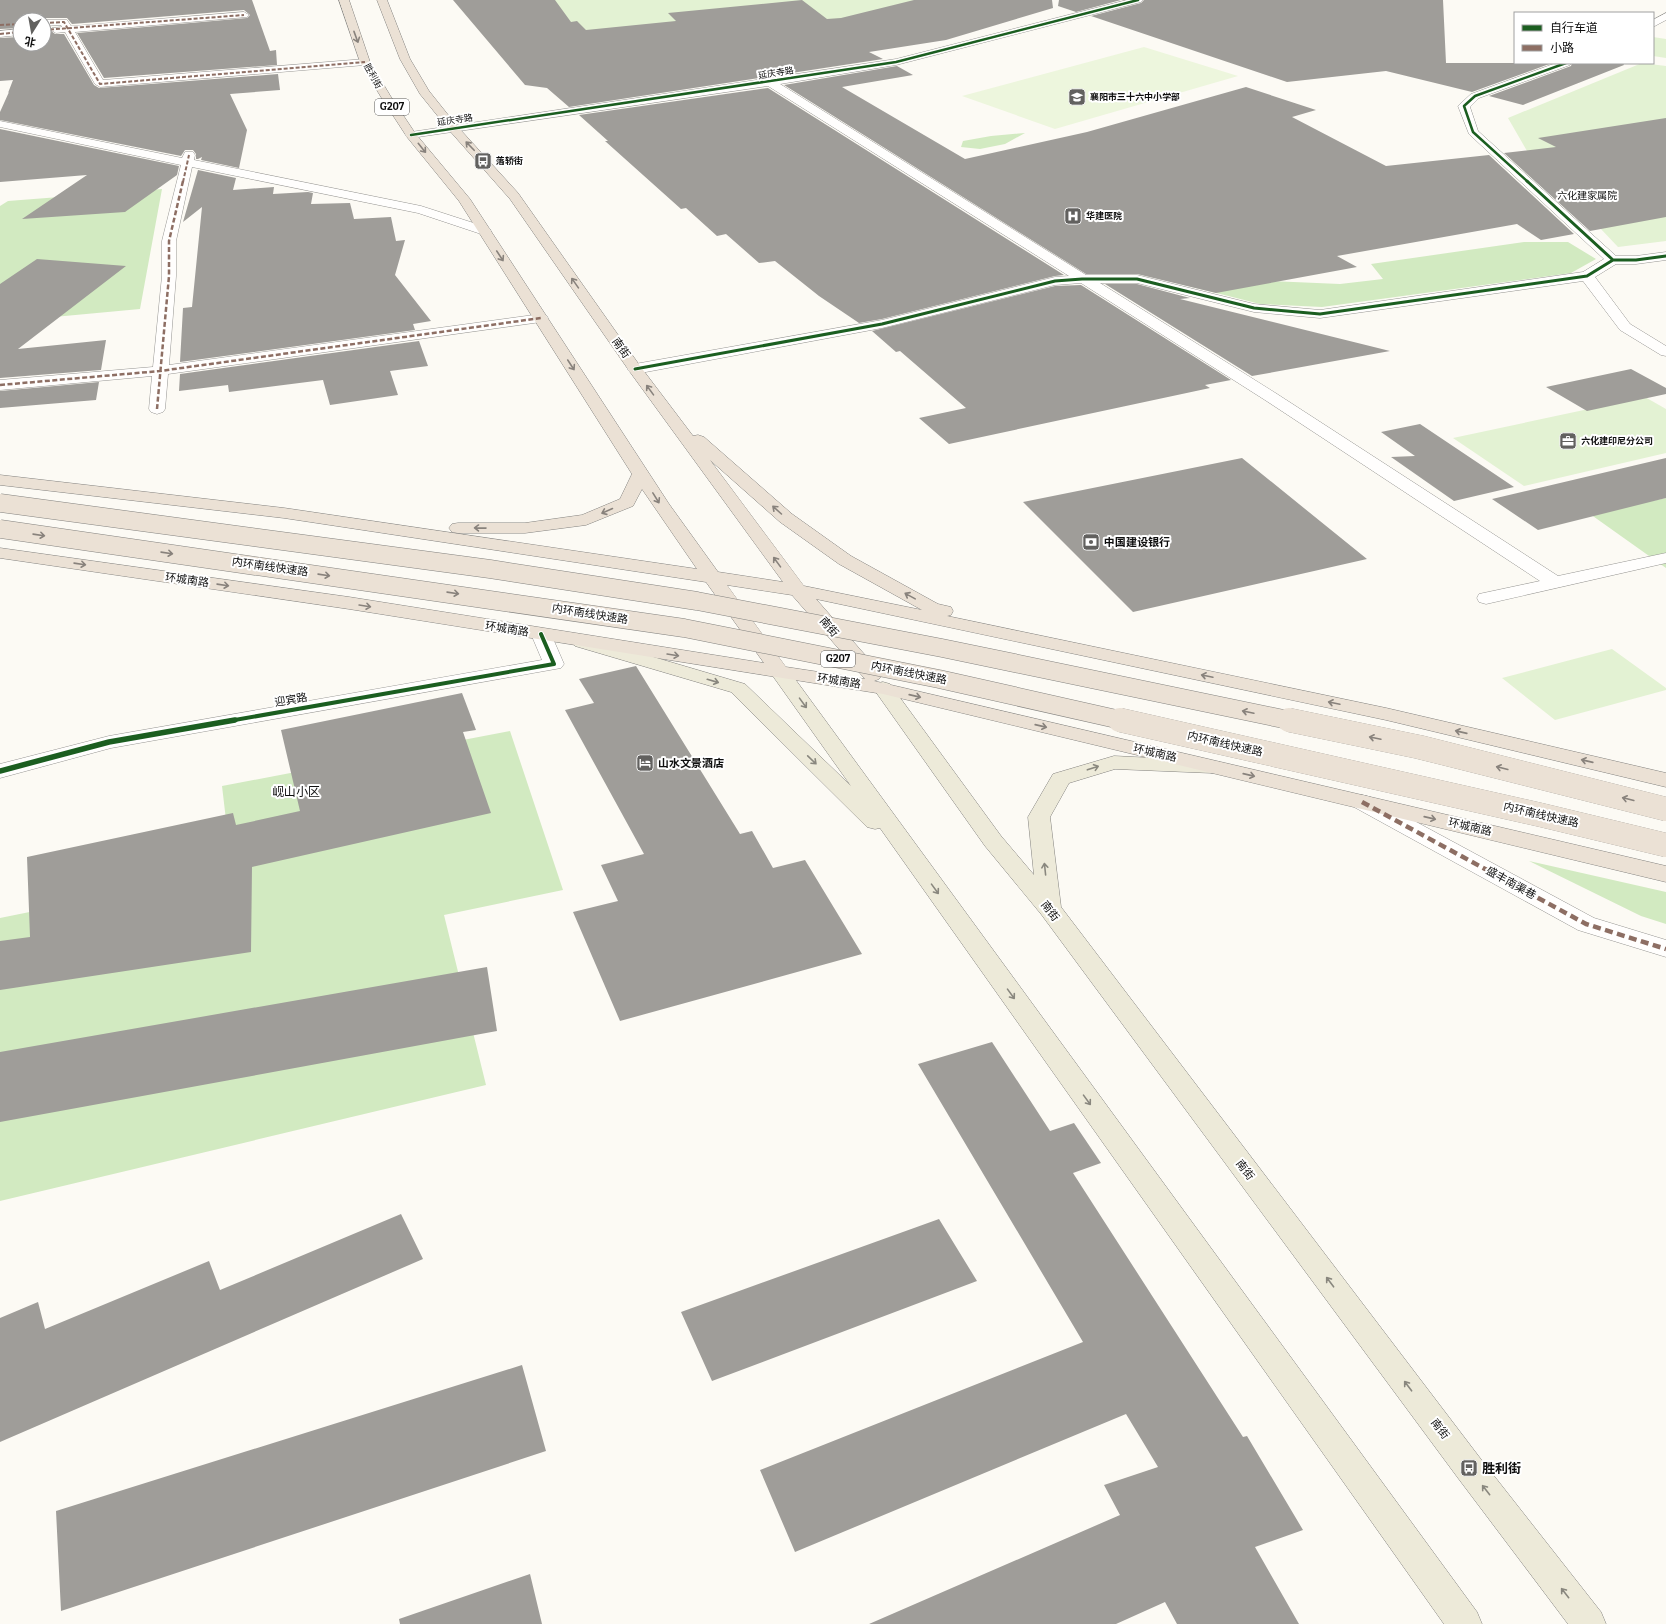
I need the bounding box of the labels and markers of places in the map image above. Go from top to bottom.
school or university icon: 襄阳市三十六中小学部 [1067,87,1087,107]
place label: 襄阳市三十六中小学部 [1090,92,1180,102]
bus stop icon: 落轿街 [473,151,493,171]
place label: 落轿街 [496,156,523,166]
hospital icon: 华建医院 [1063,206,1083,226]
place label: 华建医院 [1086,210,1122,221]
office icon: 六化建印尼分公司 [1558,431,1578,451]
place label: 六化建印尼分公司 [1581,435,1653,446]
bank icon: 中国建设银行 [1081,532,1101,552]
place label: 中国建设银行 [1104,536,1170,549]
hotel icon: 山水文景酒店 [635,753,655,773]
place label: 山水文景酒店 [658,757,724,770]
bus stop icon: 胜利街 [1459,1458,1479,1478]
place label: 胜利街 [1482,1461,1521,1476]

